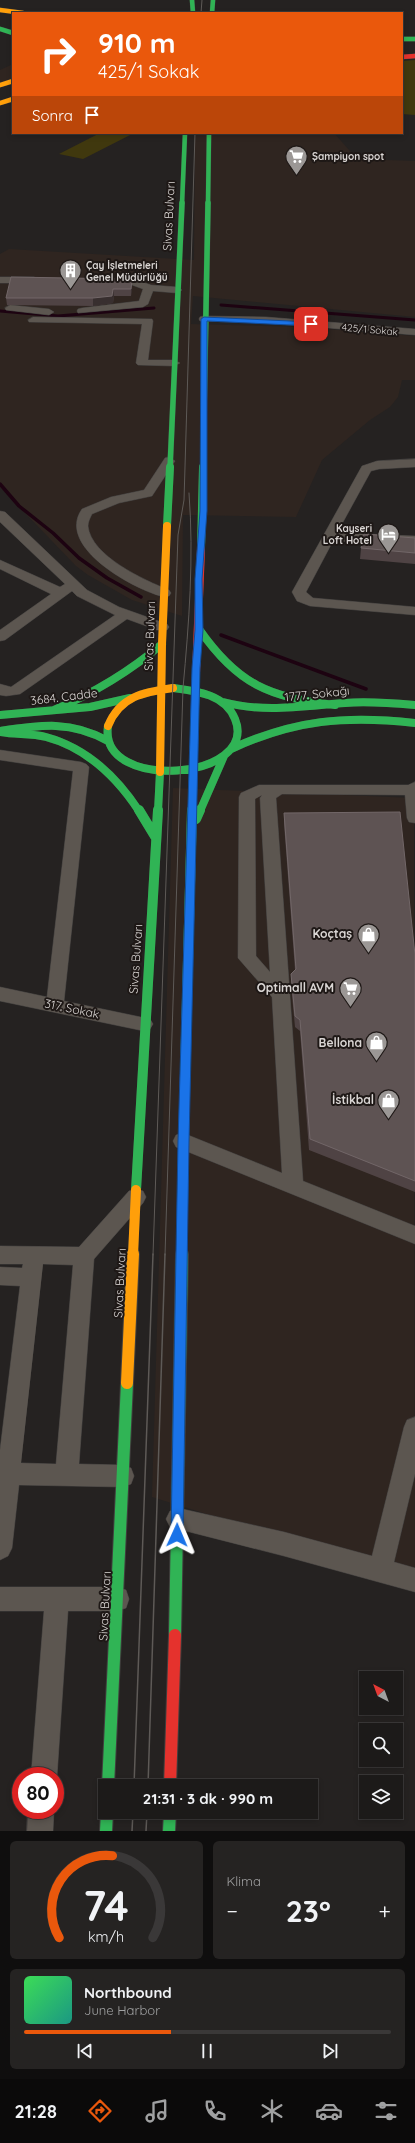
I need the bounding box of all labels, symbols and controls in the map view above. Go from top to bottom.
text: 910 m [98,25,176,60]
icon: right [32,28,84,80]
text: 425/1 Sokak [98,60,199,83]
icon: arrive [81,104,103,126]
text: Sonra [32,106,73,125]
supermarket icon: Şampiyon spot [283,143,309,176]
place label: Şampiyon spot [312,150,384,163]
street label: Sivas Bulvarı [159,181,178,251]
building icon: Çay İşletmeleri Genel Müdürlüğü [58,258,84,291]
place label: Çay İşletmeleri Genel Müdürlüğü [86,259,168,284]
pin [294,307,328,341]
icon: arrive [300,313,322,335]
street label: 425/1 Sokak [341,321,399,338]
hotel icon: Kayseri Loft Hotel [375,521,401,554]
place label: Kayseri Loft Hotel [323,522,372,547]
street label: Sivas Bulvarı [141,601,158,671]
street label: 1777. Sokağı [284,683,350,704]
street label: 3684. Cadde [30,685,99,708]
shop icon: Koçtaş [355,921,381,954]
street label: Sivas Bulvarı [126,924,145,994]
place label: Koçtaş [312,926,352,941]
supermarket icon: Optimall AVM [337,975,363,1008]
place label: Optimall AVM [257,980,334,995]
street label: 317. Sokak [43,995,101,1022]
shop icon: Bellona [364,1030,390,1063]
place label: Bellona [319,1035,362,1050]
shop icon: İstikbal [376,1087,402,1120]
place label: İstikbal [332,1092,374,1107]
street label: Sivas Bulvarı [110,1248,129,1318]
position arrow [156,1514,198,1556]
street label: Sivas Bulvarı [95,1571,114,1641]
north arrow [359,1671,403,1715]
map controls [359,1671,403,1819]
button: search [359,1723,403,1767]
speed limit sign: 80 [12,1767,64,1819]
button: layers [359,1775,403,1819]
text: 21:31 · 3 dk · 990 m [143,1789,273,1808]
text: Klima [227,1873,261,1889]
text: 74 [83,1879,129,1931]
text: 23° [286,1892,331,1930]
text: − [227,1897,238,1925]
text: + [379,1897,391,1925]
text: km/h [88,1928,124,1946]
text: Northbound [84,1983,172,2002]
text: June Harbor [84,2002,160,2018]
icon: previous [74,2040,96,2062]
icon: pause [196,2040,218,2062]
icon: next [319,2040,341,2062]
icon: directions [86,2097,114,2125]
icon: music [143,2097,171,2125]
icon: phone [201,2097,229,2125]
icon: climate [258,2097,286,2125]
icon: car [315,2097,343,2125]
icon: filters [372,2097,400,2125]
text: 21:28 [15,2100,57,2123]

